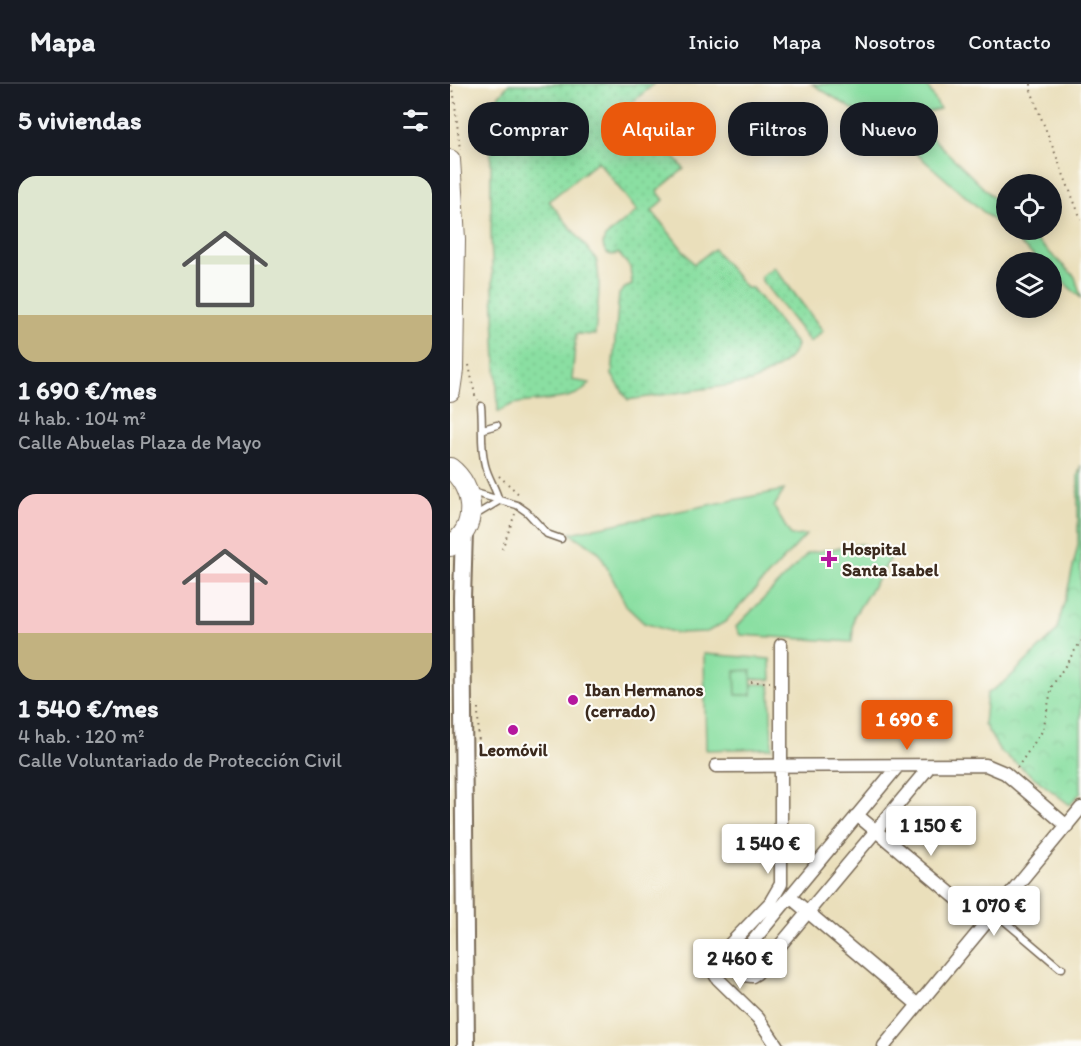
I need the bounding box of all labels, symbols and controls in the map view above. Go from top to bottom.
text: Mapa [30,24,95,58]
text: Inicio [689,29,739,54]
text: Mapa [772,29,821,54]
text: Nosotros [854,29,935,54]
text: Contacto [968,29,1051,54]
chip: Comprar [468,102,589,156]
chip: Alquilar [601,102,716,156]
chip: Filtros [728,102,828,156]
chip: Nuevo [840,102,938,156]
text: 5 viviendas [18,104,142,136]
icon: filters [399,104,432,137]
map controls [996,174,1062,318]
button: locate [996,174,1062,240]
icon: home [171,215,279,323]
button: layers [996,252,1062,318]
text: 1 690 €/mes [18,374,157,406]
text: 4 hab. · 104 m² [18,406,146,430]
text: Calle Abuelas Plaza de Mayo [18,430,262,454]
icon: home [171,533,279,641]
place label: Hospital Santa Isabel [842,538,939,581]
marker: Hospital Santa Isabel [820,550,838,568]
place label: Iban Hermanos (cerrado) [585,679,704,722]
text: 1 540 €/mes [18,692,159,724]
marker: Iban Hermanos (cerrado) [566,693,580,707]
pin: 1 690 € [852,700,962,751]
text: 1 690 € [875,707,939,731]
marker: Leomóvil [506,723,520,737]
text: 4 hab. · 120 m² [18,724,145,748]
place label: Leomóvil [478,739,548,761]
text: Calle Voluntariado de Protección Civil [18,748,342,772]
pin: 1 150 € [876,806,986,857]
text: 1 150 € [900,813,962,837]
pin: 1 540 € [713,824,823,875]
text: 1 540 € [736,831,800,855]
pin: 1 070 € [939,886,1049,937]
text: 1 070 € [962,893,1026,917]
pin: 2 460 € [685,939,795,990]
text: 2 460 € [707,946,773,970]

